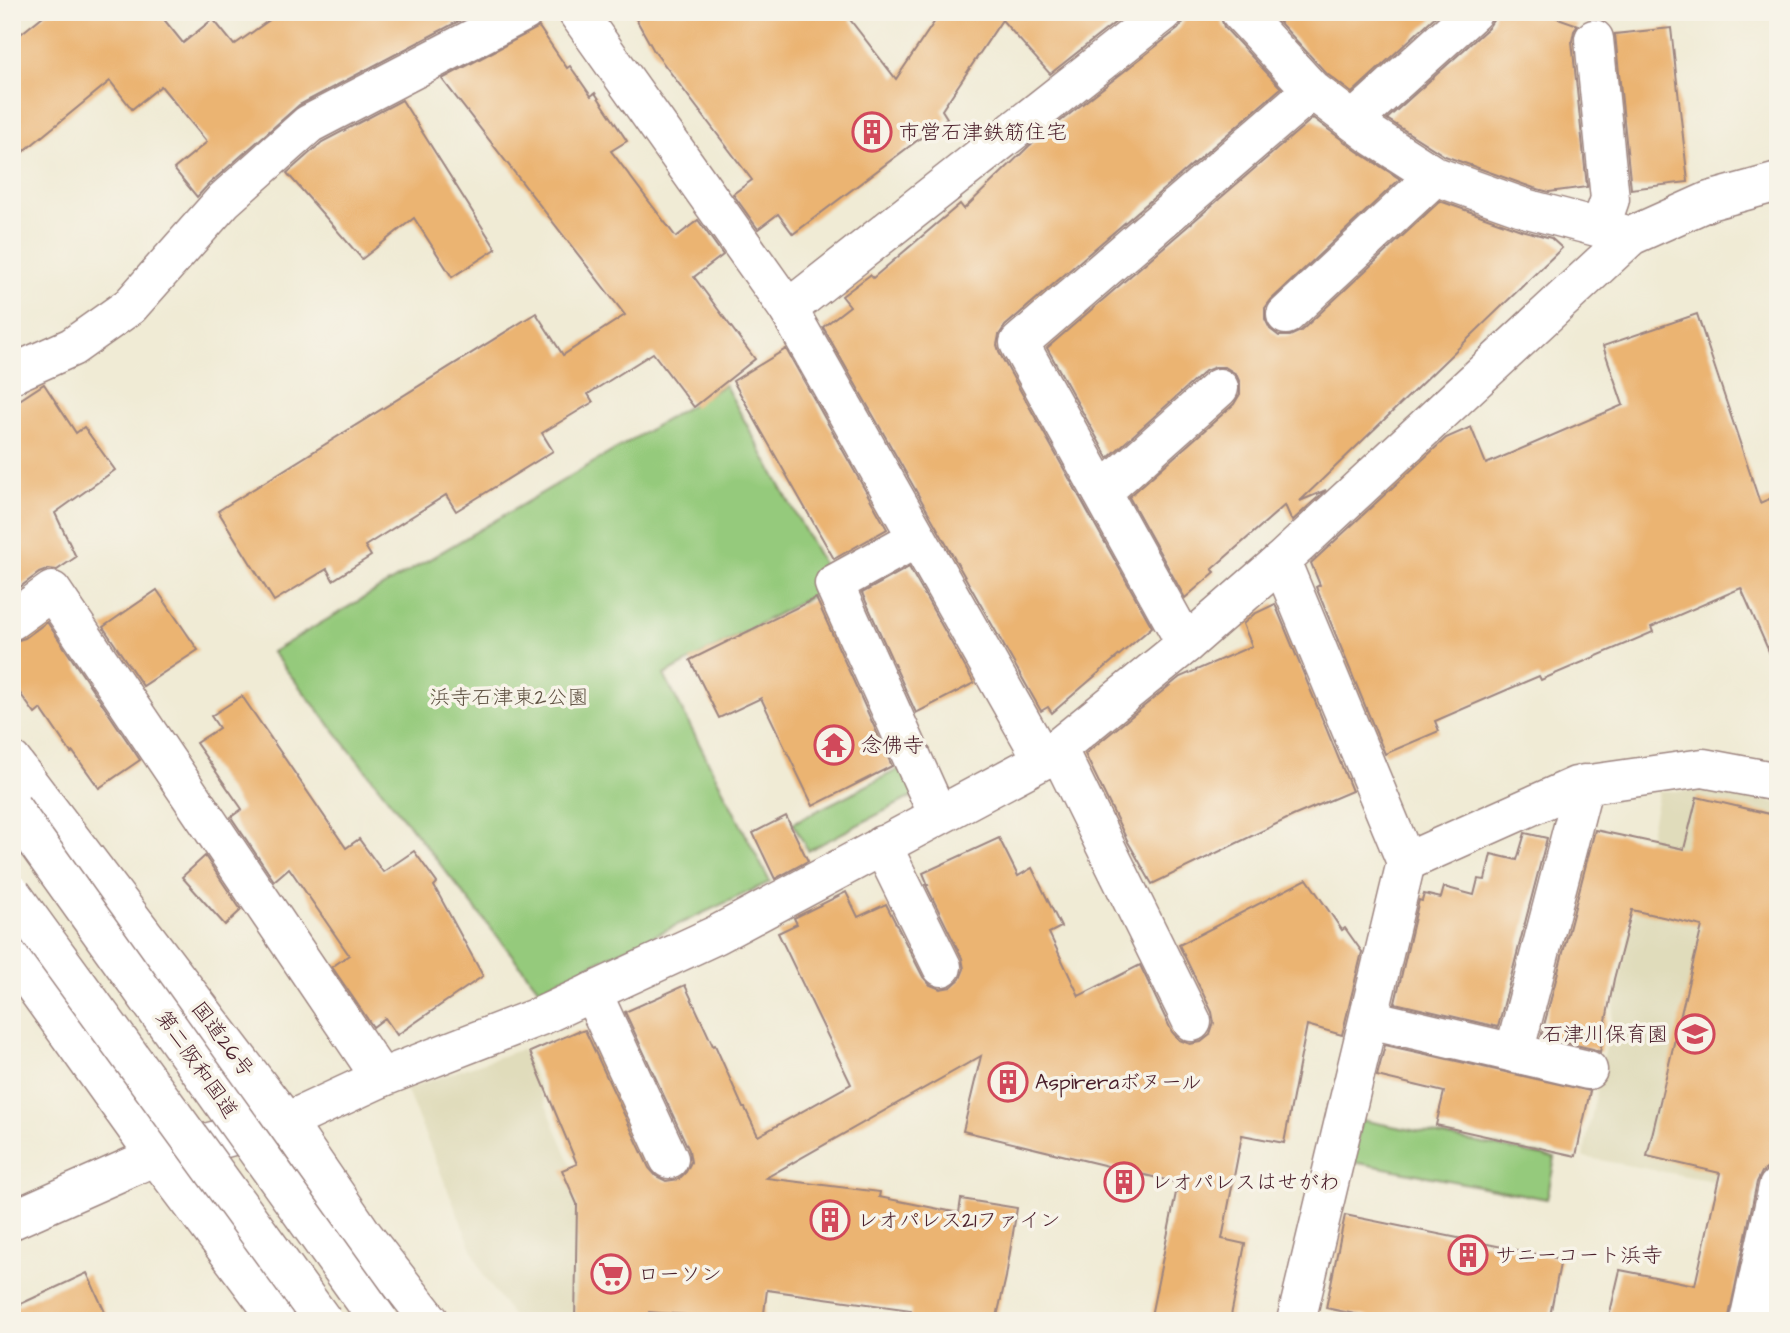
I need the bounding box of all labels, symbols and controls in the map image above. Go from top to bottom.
building icon: 市営石津鉄筋住宅 [851,111,893,153]
place label: 市営石津鉄筋住宅 [899,118,1067,147]
park label: 浜寺石津東2公園 [429,683,589,712]
temple icon: 念佛寺 [813,724,855,766]
place label: 念佛寺 [861,731,924,760]
street label: 国道26号 [184,995,261,1083]
street label: 第二阪和国道 [149,1004,245,1124]
school or university icon: 石津川保育園 [1674,1013,1716,1055]
place label: 石津川保育園 [1542,1020,1668,1049]
building icon: Aspireraボヌール [987,1061,1029,1103]
place label: Aspireraボヌール [1035,1068,1202,1098]
building icon: レオパレスはせがわ [1103,1161,1145,1203]
place label: レオパレスはせがわ [1151,1168,1340,1197]
building icon: レオパレス21ファイン [809,1199,851,1241]
place label: レオパレス21ファイン [857,1206,1061,1235]
building icon: サニーコート浜寺 [1447,1234,1489,1276]
place label: サニーコート浜寺 [1495,1241,1663,1270]
supermarket icon: ローソン [590,1253,632,1295]
place label: ローソン [638,1260,722,1289]

